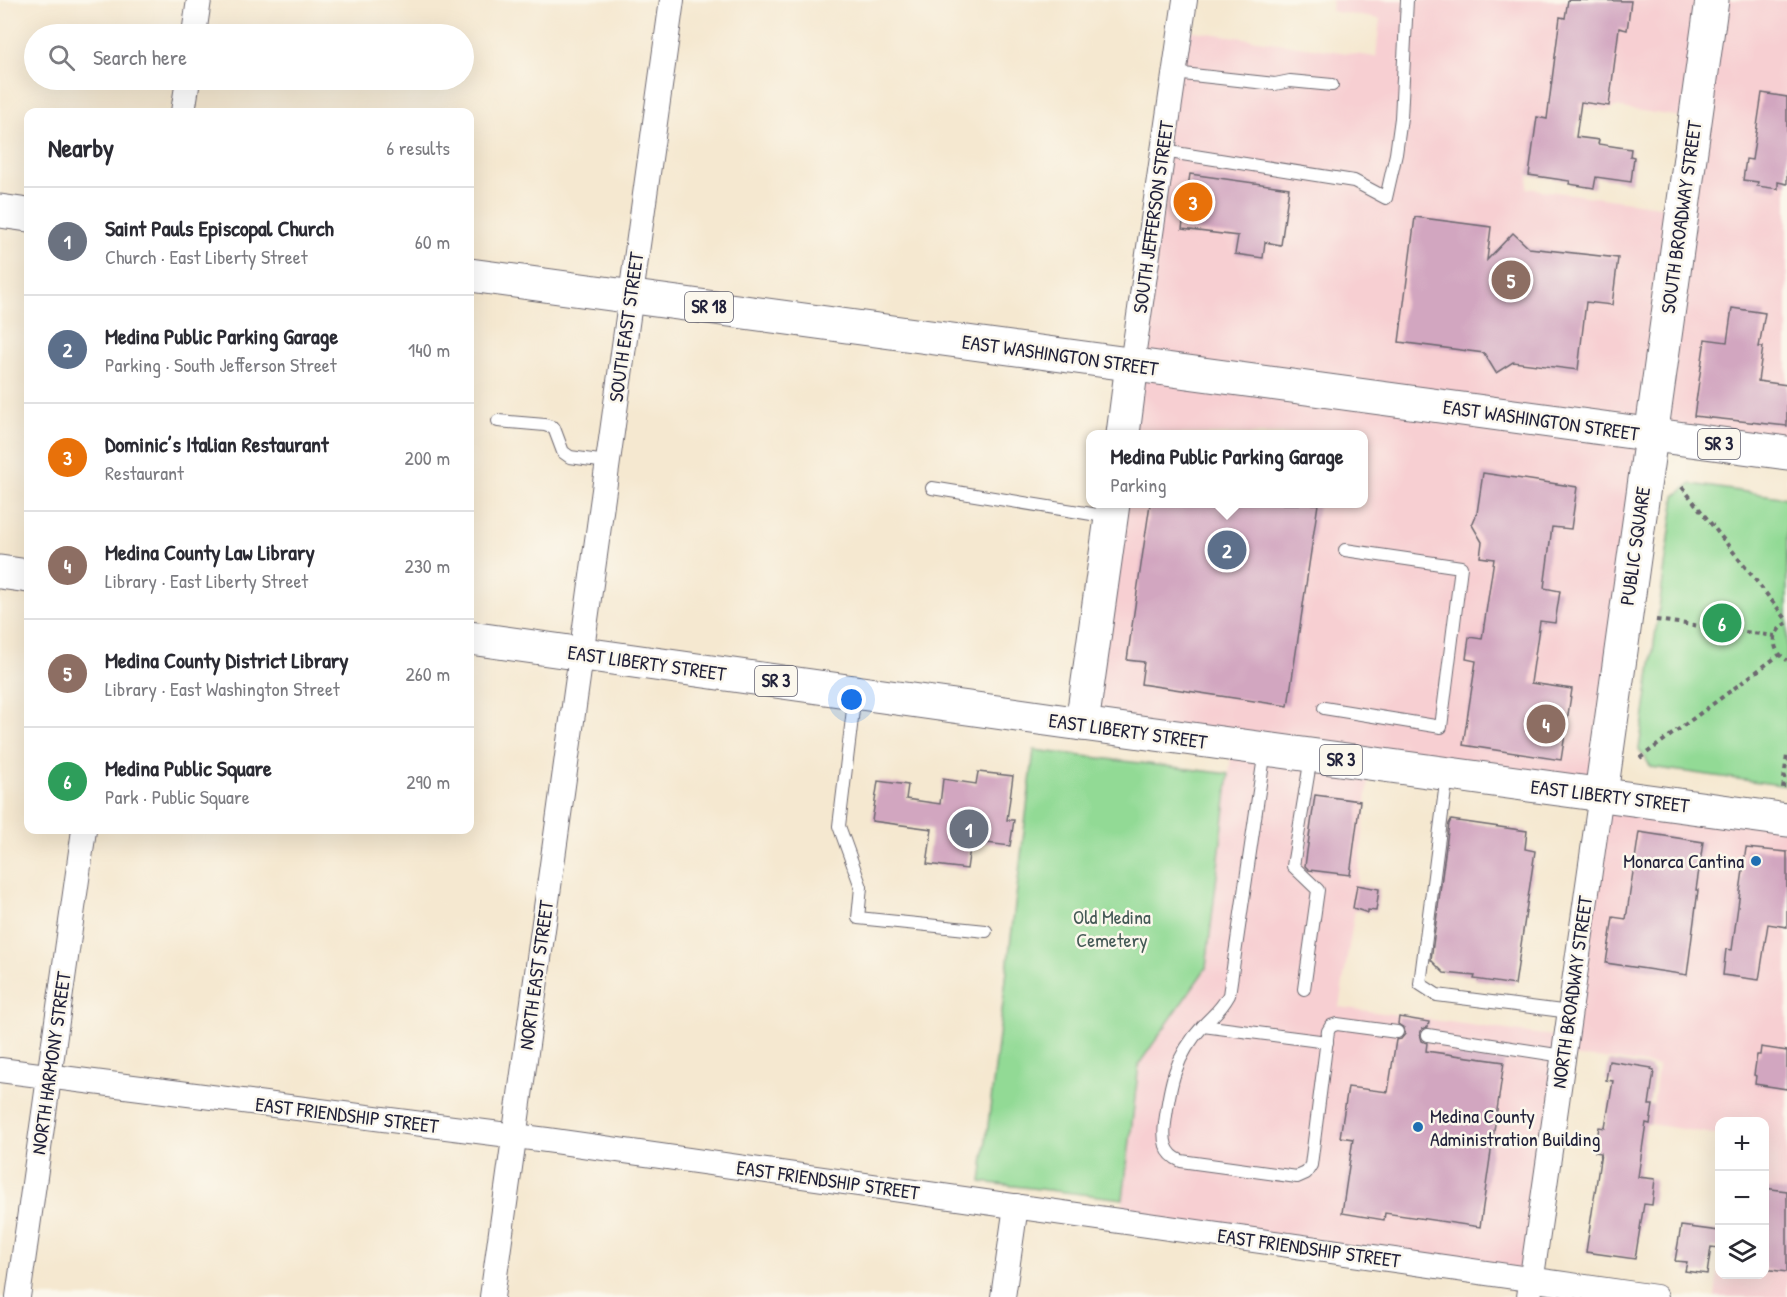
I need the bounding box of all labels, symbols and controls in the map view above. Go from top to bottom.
search box [24,24,474,90]
icon: search [45,41,78,74]
text: Search here [93,42,187,72]
street label: SOUTH JEFFERSON STREET [1126,118,1179,315]
street label: SOUTH BROADWAY STREET [1654,118,1707,315]
text: Nearby [48,130,114,165]
text: 6 results [386,134,450,161]
pin: 3 [1174,180,1212,224]
text: Saint Pauls Episcopal Church [105,213,334,243]
text: 1 [64,228,71,255]
text: 60 m [415,228,450,255]
text: Church · East Liberty Street [105,243,308,270]
street label: SOUTH EAST STREET [602,250,649,404]
pin: 5 [1492,258,1530,302]
road number: SR 18 [685,292,733,322]
text: Medina Public Parking Garage [105,321,338,351]
street label: EAST WASHINGTON STREET [960,327,1160,382]
text: 2 [63,336,72,363]
text: 140 m [408,336,450,363]
text: Parking · South Jefferson Street [105,351,337,378]
street label: EAST WASHINGTON STREET [1441,392,1641,447]
text: Dominic’s Italian Restaurant [105,429,329,459]
road number: SR 3 [1698,429,1740,459]
popup [1086,430,1368,508]
text: Medina Public Parking Garage [1110,441,1344,471]
text: 3 [63,444,72,471]
text: 200 m [405,444,450,471]
text: Restaurant [105,459,184,486]
text: Parking [1110,471,1166,498]
street label: PUBLIC SQUARE [1613,485,1656,607]
pin: 2 [1208,528,1246,572]
text: Medina County Law Library [105,537,315,567]
text: 4 [64,552,71,579]
text: 230 m [405,552,450,579]
text: Library · East Liberty Street [105,567,308,594]
pin: 6 [1702,600,1742,646]
street label: EAST LIBERTY STREET [566,638,729,687]
text: Medina County District Library [105,645,349,675]
text: 5 [63,660,72,687]
text: 260 m [406,660,450,687]
road number: SR 3 [755,666,797,696]
text: Library · East Washington Street [105,675,340,702]
your location [837,685,866,714]
pin: 4 [1526,702,1566,746]
street label: EAST LIBERTY STREET [1047,706,1210,755]
road number: SR 3 [1320,745,1362,775]
text: Medina Public Square [105,753,272,783]
text: 6 [64,768,71,795]
text: 290 m [406,768,450,795]
street label: EAST LIBERTY STREET [1529,772,1691,819]
text: Park · Public Square [105,783,250,810]
pin: 1 [950,806,988,852]
place label: Monarca Cantina [1623,847,1744,874]
marker: Monarca Cantina [1749,854,1763,868]
street label: NORTH BROADWAY STREET [1545,893,1598,1090]
street label: NORTH EAST STREET [512,898,559,1051]
park label: Old Medina Cemetery [1073,903,1151,953]
street label: NORTH HARMONY STREET [24,969,77,1156]
street label: EAST FRIENDSHIP STREET [254,1090,441,1139]
place label: Medina County Administration Building [1430,1102,1601,1152]
map controls [1715,1117,1769,1279]
button: + [1715,1117,1769,1171]
marker: Medina County Administration Building [1411,1120,1425,1134]
street label: EAST FRIENDSHIP STREET [735,1153,922,1206]
button: − [1715,1171,1769,1225]
street label: EAST FRIENDSHIP STREET [1216,1221,1403,1274]
button: layers [1715,1225,1769,1279]

